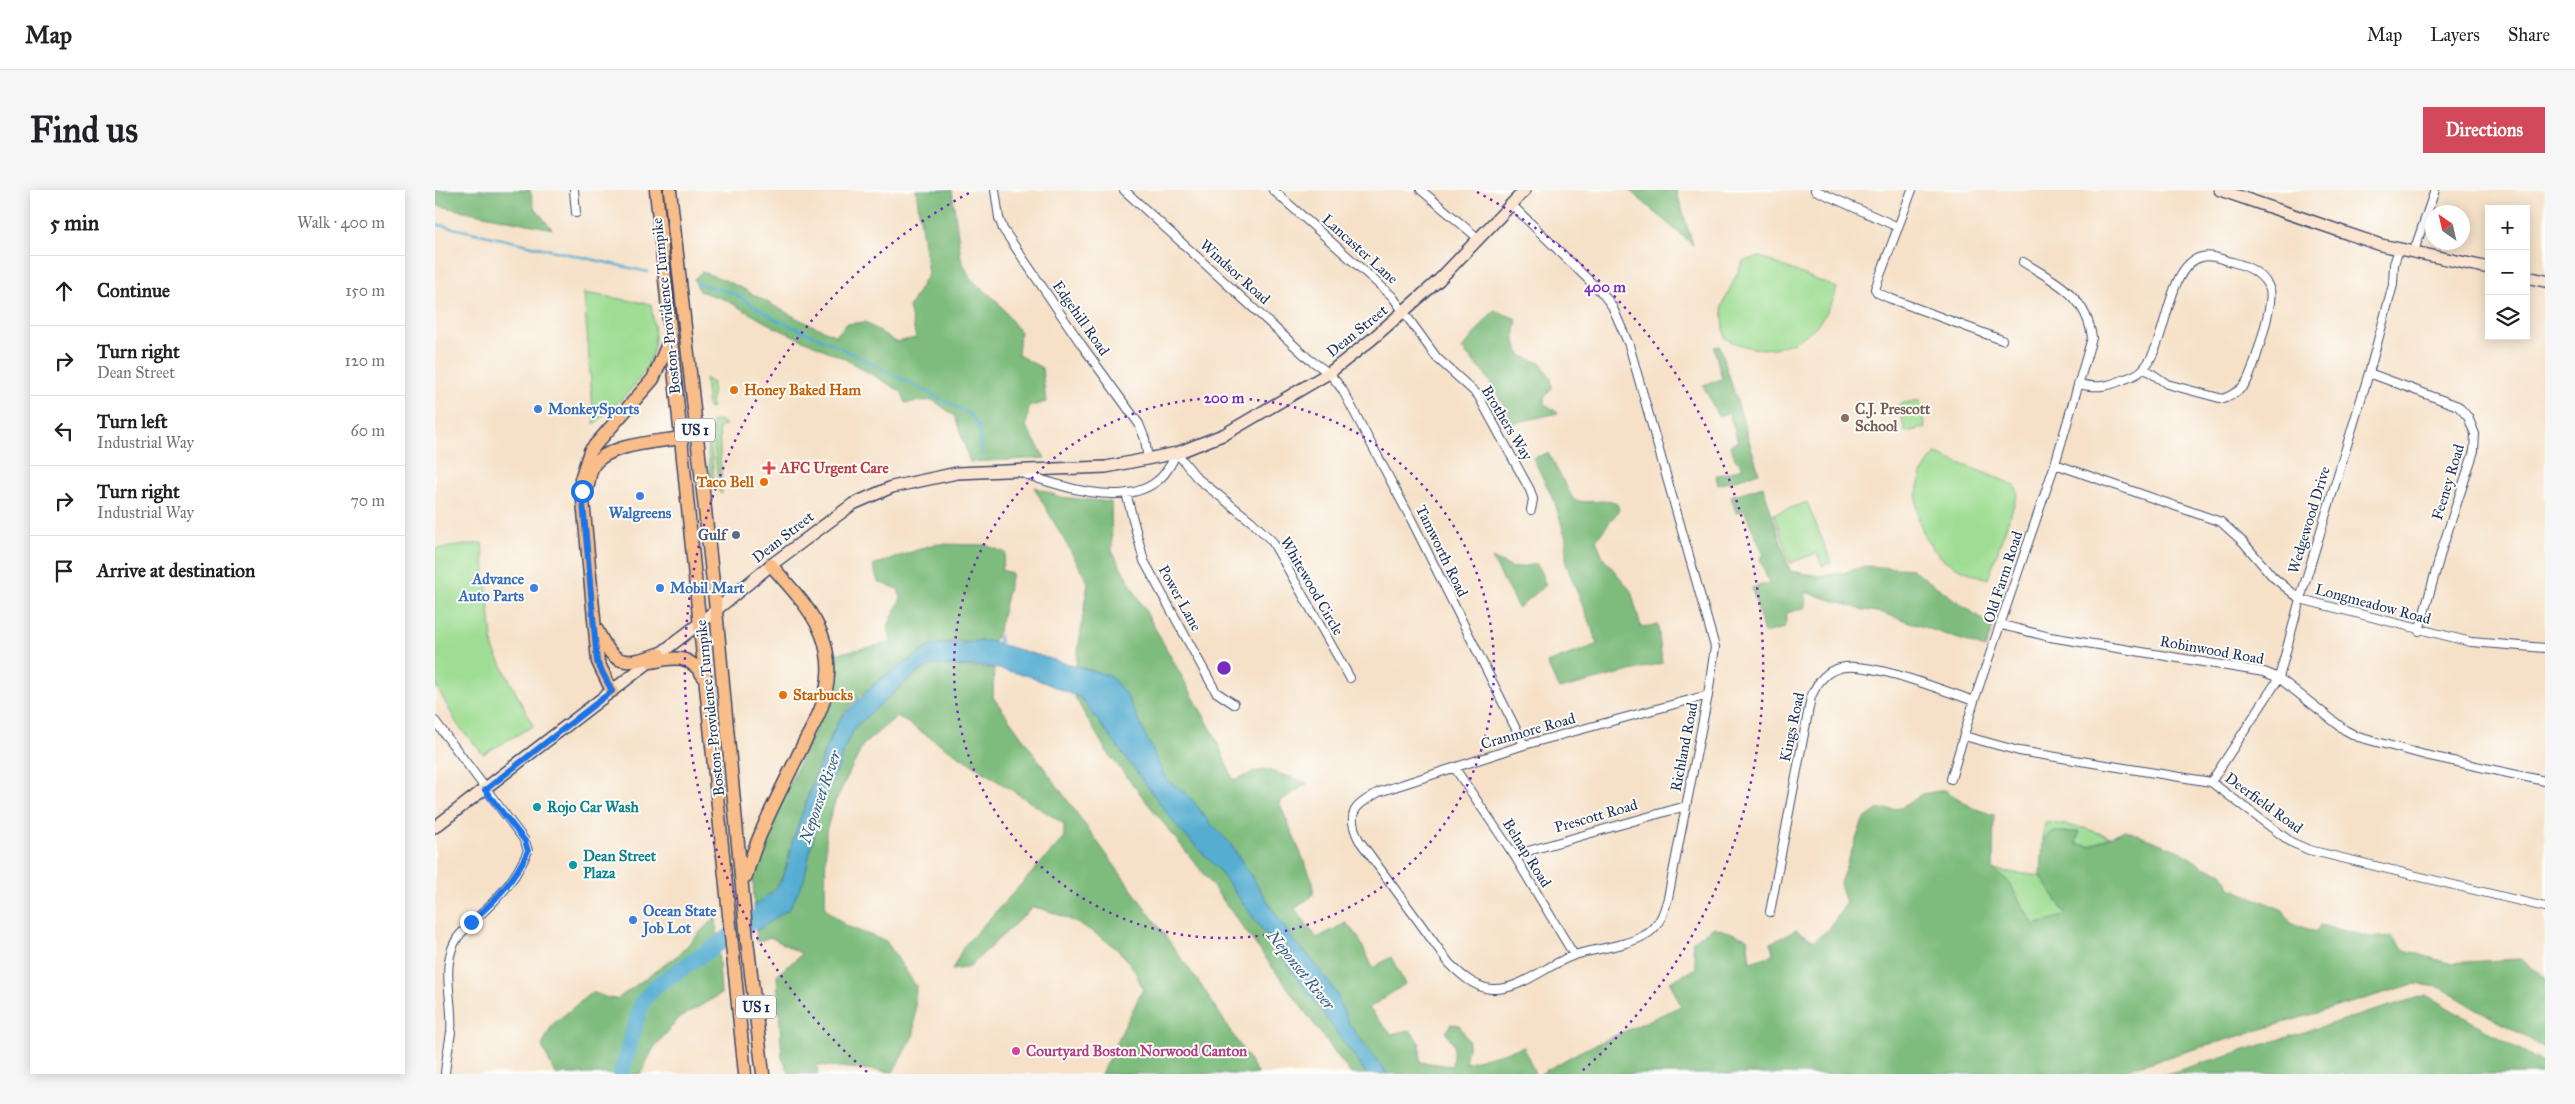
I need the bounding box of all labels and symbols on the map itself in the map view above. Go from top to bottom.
north arrow [2425,205,2470,250]
street label: Lancaster Lane [1318,210,1402,288]
street label: Boston-Providence Turnpike [648,217,684,395]
street label: Windsor Road [1196,236,1274,308]
street label: Edgehill Road [1049,277,1114,359]
text: 400 m [1584,278,1626,297]
street label: Dean Street [1323,301,1392,361]
place label: Honey Baked Ham [744,381,861,400]
street label: Brothers Way [1478,382,1537,464]
marker: Honey Baked Ham [728,384,740,396]
text: 200 m [1204,389,1245,407]
place label: MonkeySports [548,400,640,419]
place label: C.J. Prescott School [1855,400,1931,435]
marker: MonkeySports [532,403,544,415]
marker: C.J. Prescott School [1839,412,1851,424]
road number: US 1 [675,418,715,442]
street label: Feeney Road [2428,441,2468,522]
place label: AFC Urgent Care [779,459,889,478]
marker: AFC Urgent Care [762,461,776,475]
street label: Wedgewood Drive [2284,464,2334,576]
place label: Taco Bell [696,473,755,491]
marker: Taco Bell [758,476,770,488]
route start [571,480,594,503]
marker: Walgreens [634,490,646,502]
street label: Tamworth Road [1412,502,1472,600]
place label: Walgreens [609,504,672,523]
street label: Dean Street [749,507,818,567]
place label: Gulf [698,526,729,544]
street label: Old Farm Road [1980,528,2026,625]
marker: Gulf [730,529,742,541]
street label: Whitewood Circle [1277,534,1347,638]
street label: Power Lane [1155,562,1205,634]
place label: Advance Auto Parts [458,570,525,605]
place label: Mobil Mart [670,579,745,597]
street label: Longmeadow Road [2313,580,2433,628]
marker: Advance Auto Parts [528,582,540,594]
marker: Mobil Mart [654,582,666,594]
street label: Boston-Providence Turnpike [692,619,728,797]
street label: Robinwood Road [2159,632,2266,668]
centre of rings [1215,659,1233,677]
place label: Starbucks [793,686,853,704]
marker: Starbucks [777,689,789,701]
street label: Kings Road [1776,690,1808,763]
street label: Richland Road [1667,700,1702,793]
street label: Cranmore Road [1479,709,1578,753]
water label: Neponset River [795,747,846,847]
street label: Deerfield Road [2222,769,2307,837]
street label: Prescott Road [1552,795,1640,836]
place label: Rojo Car Wash [547,798,639,817]
marker: Rojo Car Wash [531,801,543,813]
street label: Belnap Road [1499,815,1555,891]
place label: Dean Street Plaza [583,847,657,882]
marker: Dean Street Plaza [567,859,579,871]
place label: Ocean State Job Lot [641,902,717,938]
route end [460,911,483,934]
marker: Ocean State Job Lot [627,914,639,926]
water label: Neponset River [1262,926,1340,1015]
road number: US 1 [736,996,776,1019]
place label: Courtyard Boston Norwood Canton [1026,1042,1248,1061]
marker: Courtyard Boston Norwood Canton [1010,1045,1022,1057]

